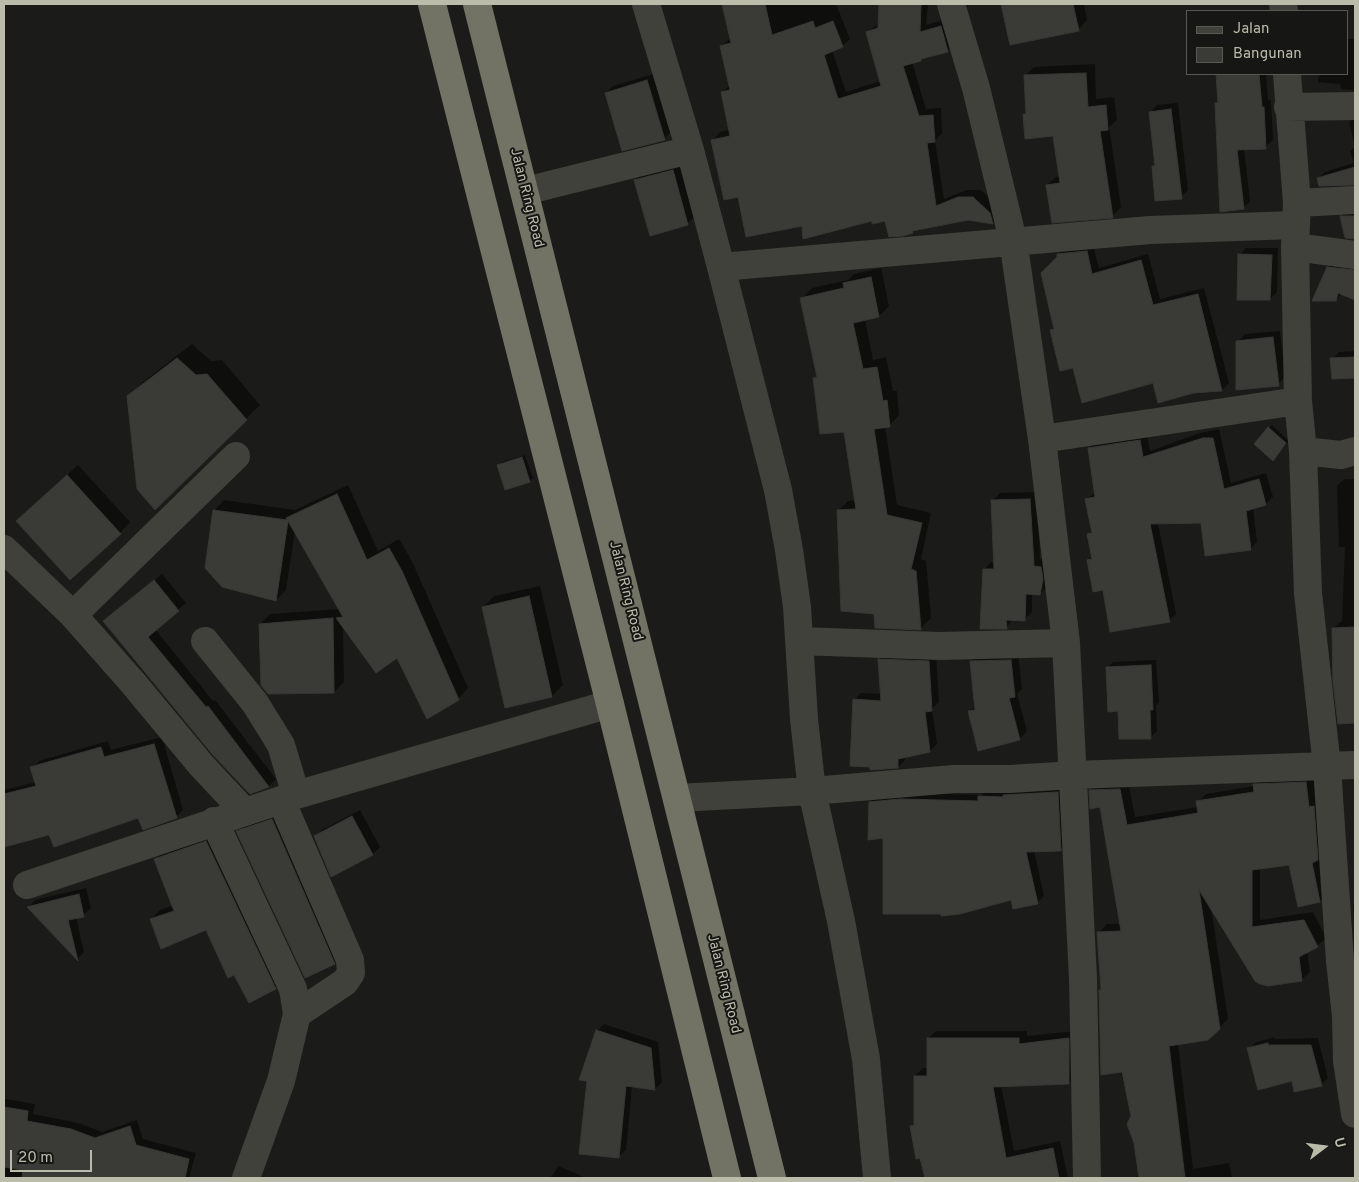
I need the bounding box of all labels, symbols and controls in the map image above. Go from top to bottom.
legend [1186,10,1349,75]
text: Jalan [1233,20,1270,39]
text: Bangunan [1233,45,1302,64]
street label: Jalan Ring Road [506,147,546,249]
street label: Jalan Ring Road [605,540,645,642]
street label: Jalan Ring Road [703,933,743,1035]
north arrow [1299,1122,1349,1172]
text: U [1329,1136,1348,1150]
scale bar [12,1140,95,1172]
text: 20 m [18,1149,53,1168]

